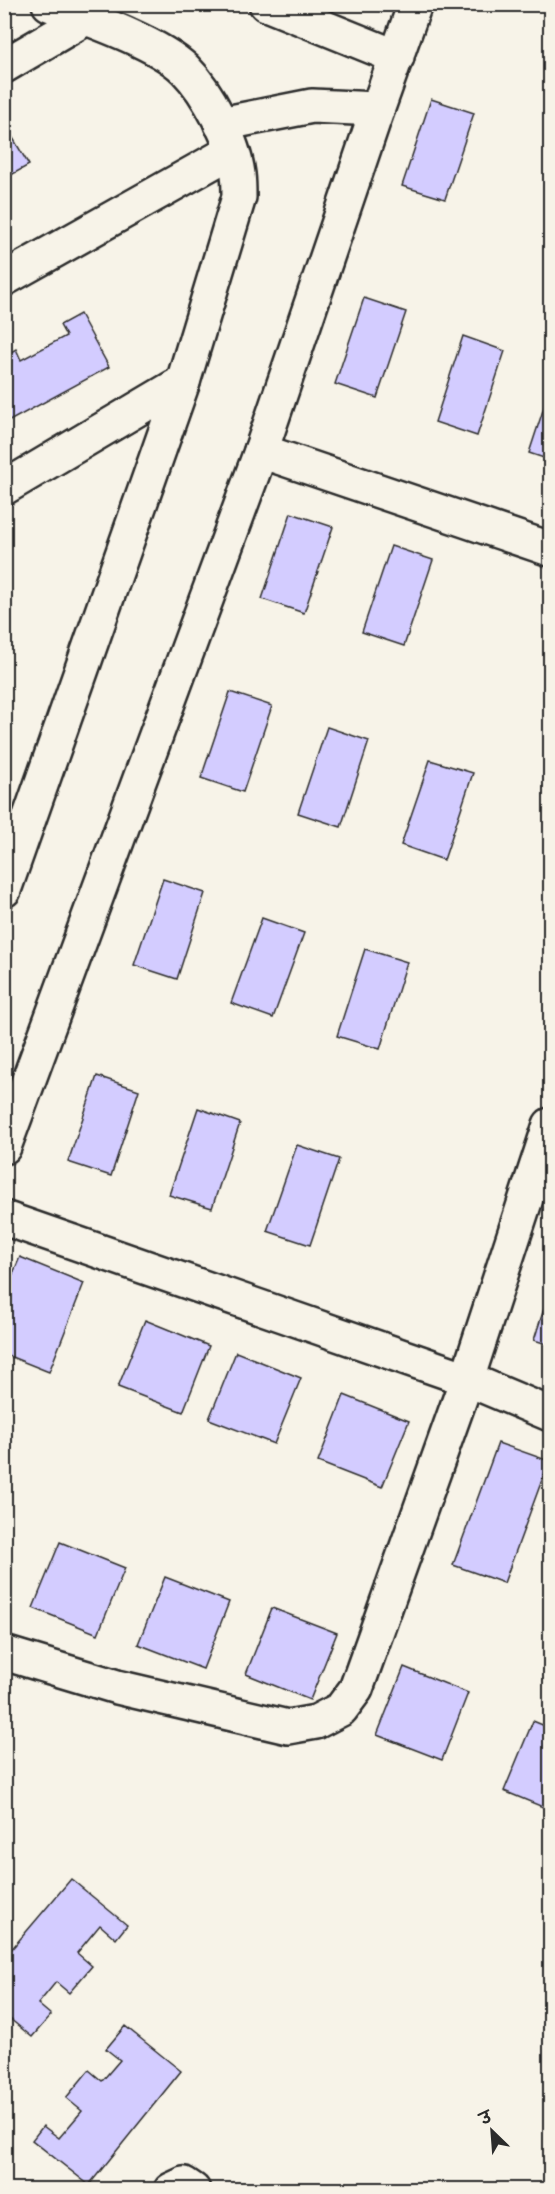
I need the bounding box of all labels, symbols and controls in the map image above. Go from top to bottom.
north arrow [462,2101,522,2161]
text: उ [474,2103,496,2130]

